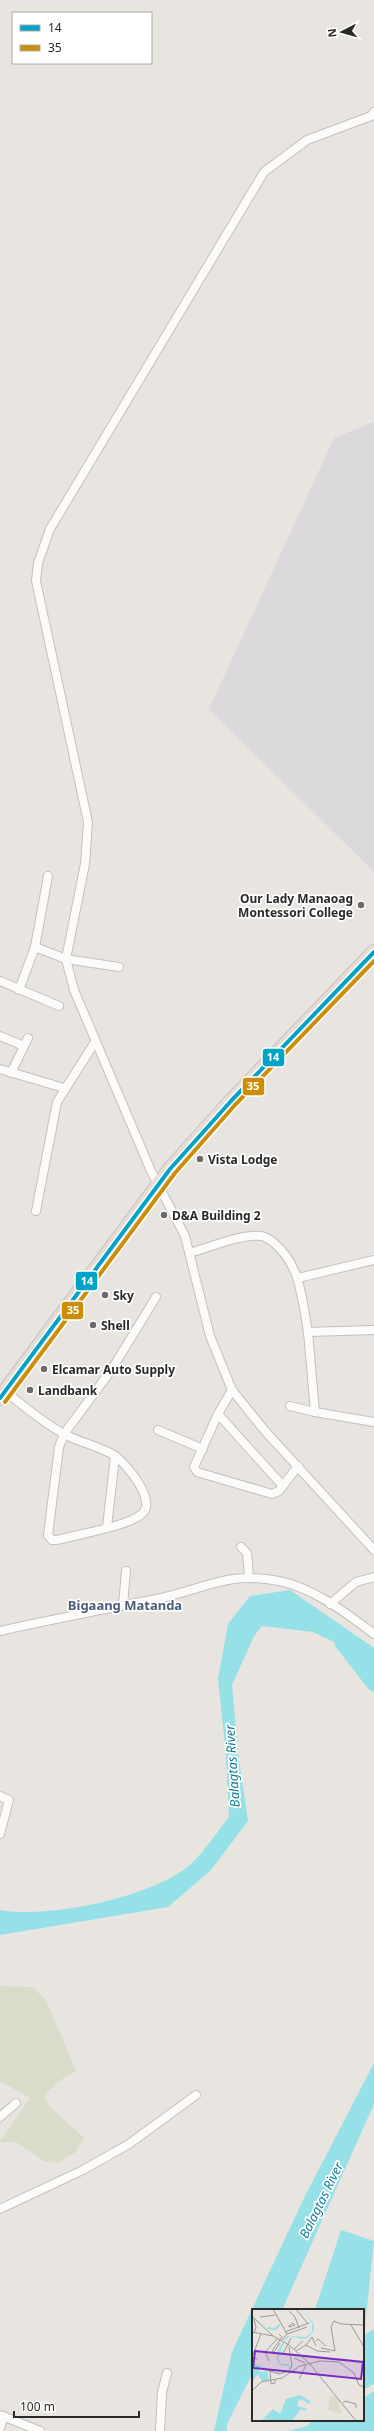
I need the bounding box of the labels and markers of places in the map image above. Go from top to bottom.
place label: Our Lady Manaoag Montessori College [238,890,353,921]
marker: Our Lady Manaoag Montessori College [356,900,366,910]
place label: Vista Lodge [208,1151,277,1168]
marker: Vista Lodge [195,1154,205,1164]
place label: D&A Building 2 [172,1207,261,1224]
marker: D&A Building 2 [159,1210,169,1220]
place label: Sky [113,1287,134,1304]
marker: Sky [100,1290,110,1300]
place label: Shell [101,1317,130,1334]
marker: Shell [88,1320,98,1330]
place label: Elcamar Auto Supply [52,1361,175,1378]
marker: Elcamar Auto Supply [39,1364,49,1374]
place label: Landbank [38,1382,98,1399]
marker: Landbank [25,1385,35,1395]

